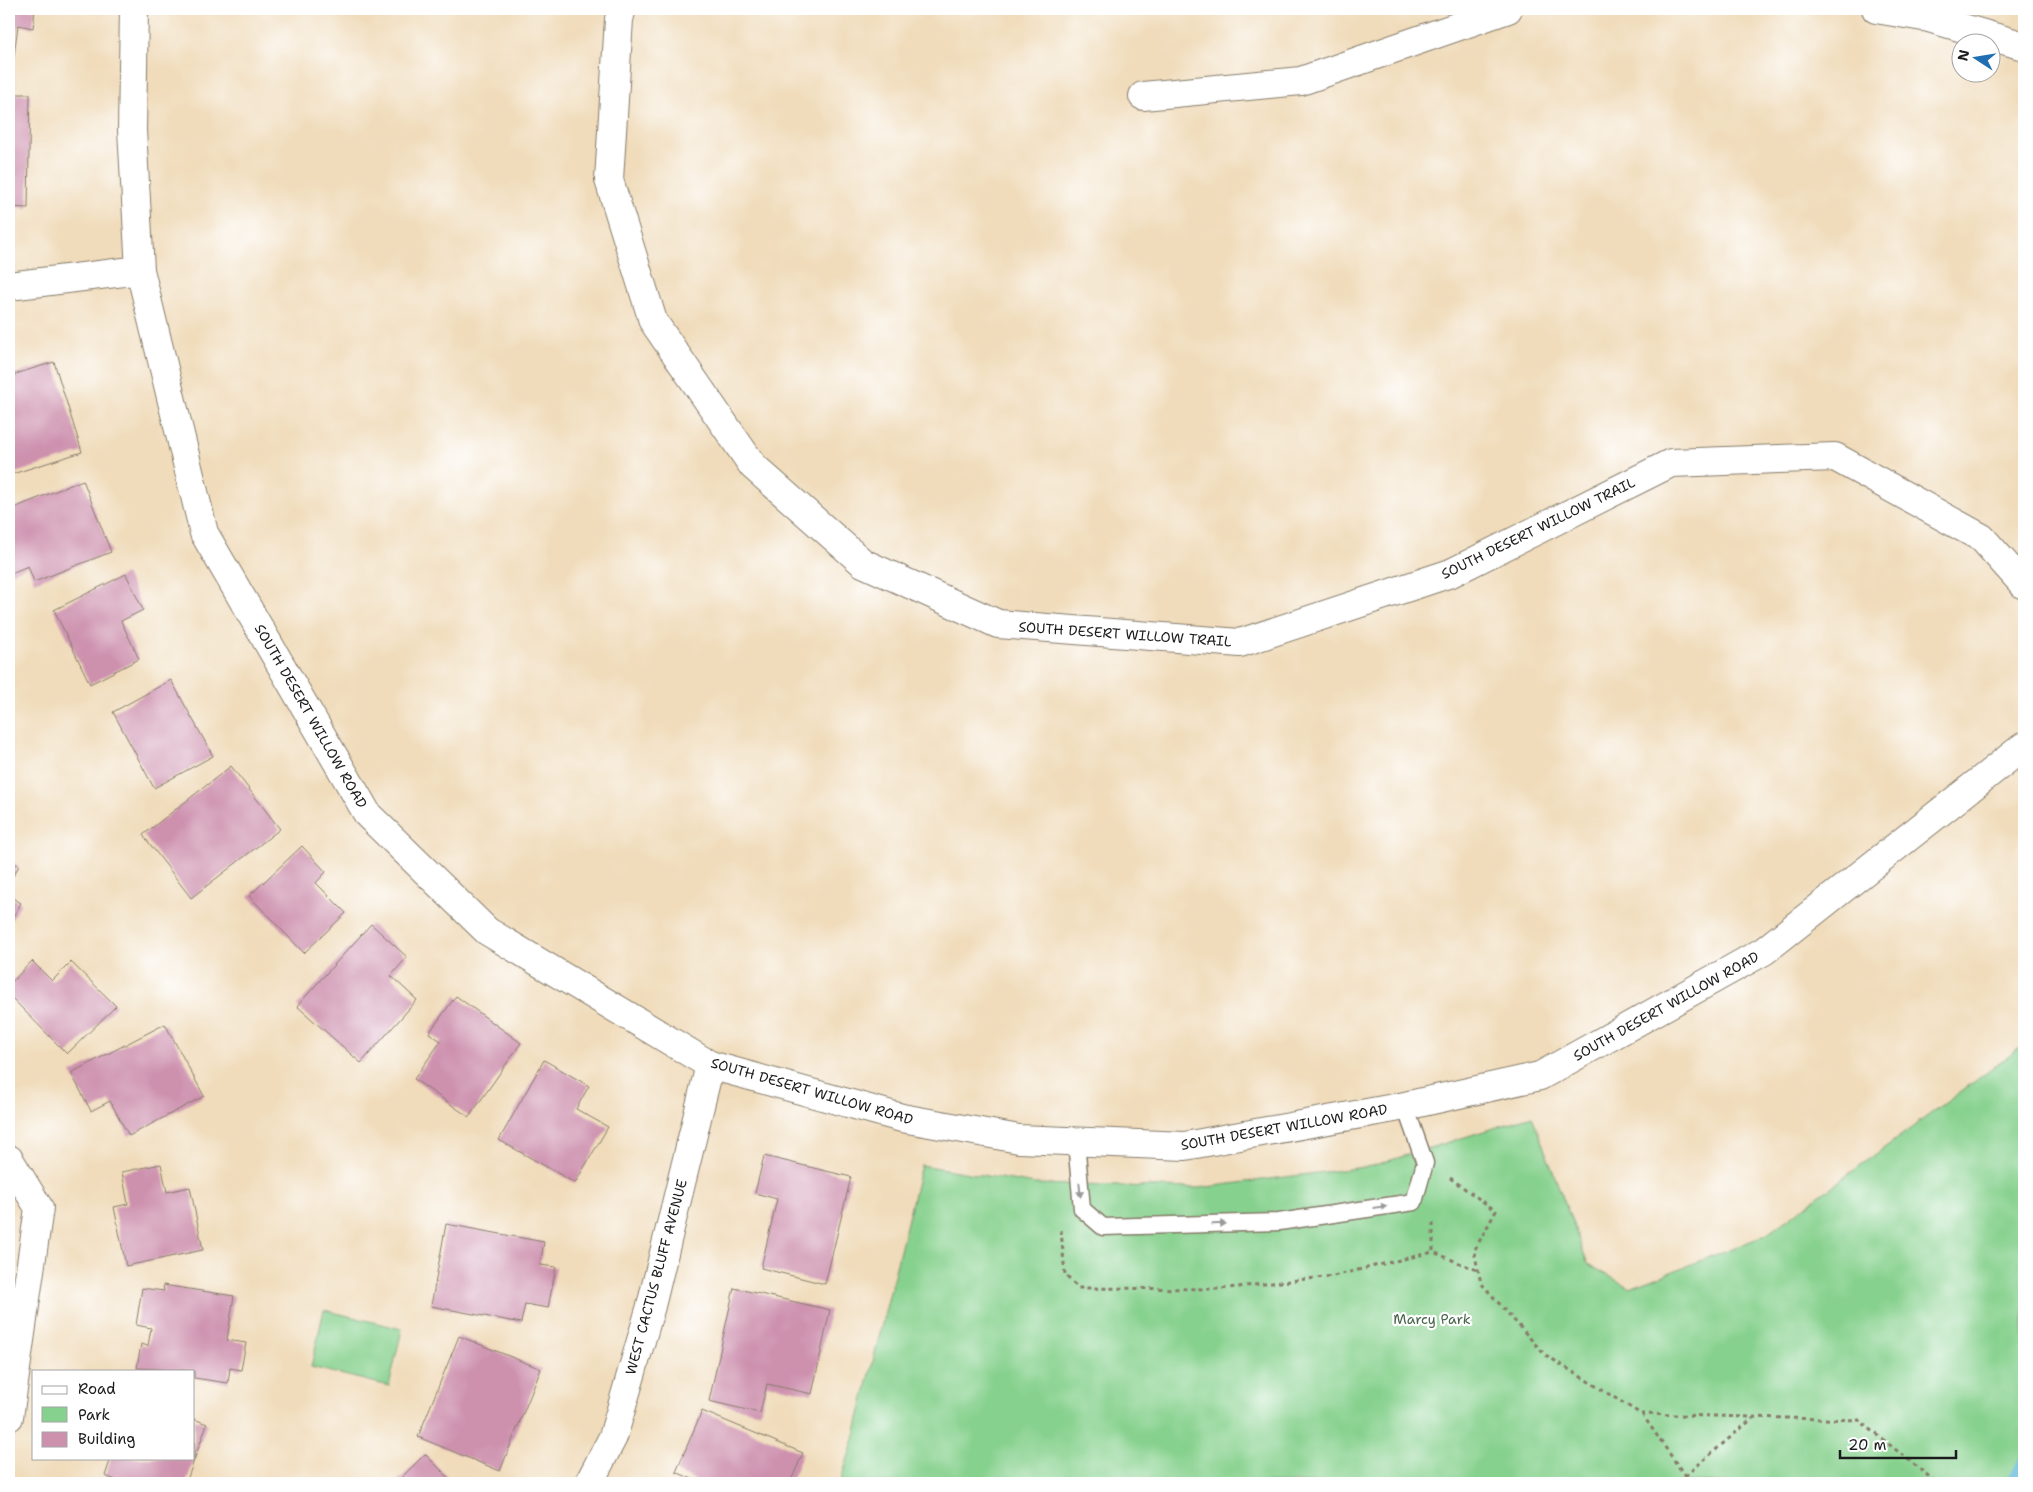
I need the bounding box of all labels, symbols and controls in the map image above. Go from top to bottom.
north arrow [1950,32,2000,82]
text: N [1953,48,1973,63]
street label: SOUTH DESERT WILLOW TRAIL [1438,473,1638,583]
street label: SOUTH DESERT WILLOW TRAIL [1018,618,1232,650]
street label: SOUTH DESERT WILLOW ROAD [251,621,371,811]
street label: SOUTH DESERT WILLOW ROAD [1570,947,1762,1065]
street label: SOUTH DESERT WILLOW ROAD [709,1053,915,1129]
street label: SOUTH DESERT WILLOW ROAD [1179,1100,1389,1154]
street label: WEST CACTUS BLUFF AVENUE [621,1177,691,1377]
one-way arrow [1077,1182,1085,1198]
one-way arrow [1373,1203,1389,1211]
one-way arrow [1211,1219,1227,1227]
park label: Marcy Park [1393,1310,1471,1328]
legend [32,1370,195,1460]
text: Road [78,1379,116,1399]
text: Park [78,1405,110,1425]
scale bar [1840,1427,1957,1459]
text: Building [78,1429,135,1449]
text: 20 m [1848,1435,1887,1455]

